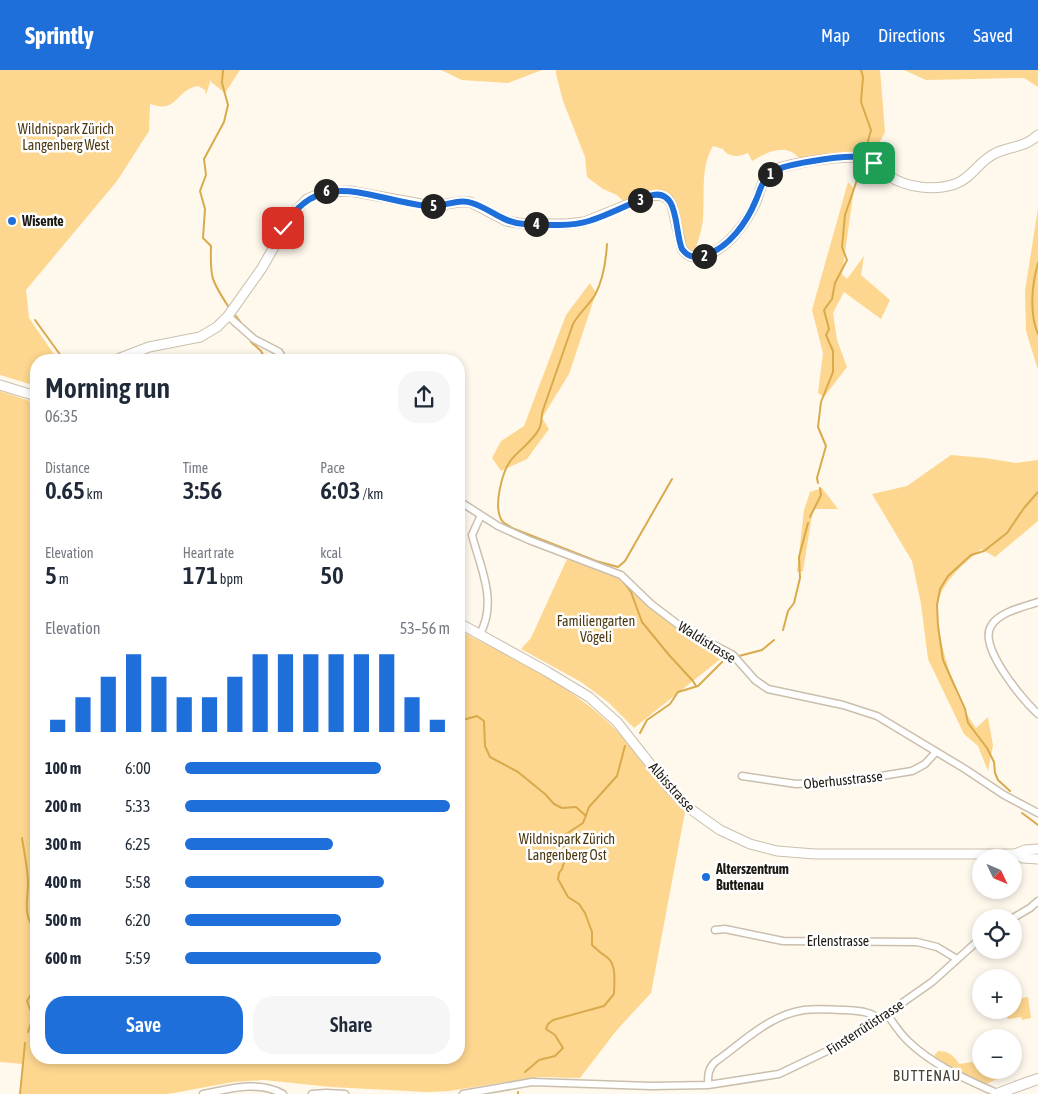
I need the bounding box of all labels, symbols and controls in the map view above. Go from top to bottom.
text: Sprintly [25,22,94,49]
text: Map [821,25,850,46]
text: Directions [878,25,945,46]
text: Saved [973,25,1013,46]
park label: Wildnispark Zürich Langenberg West [18,121,114,153]
pin [853,142,895,184]
icon: arrive [860,149,888,177]
pin: 1 [758,162,782,186]
text: 1 [767,166,774,182]
pin: 6 [314,178,338,204]
text: 6 [323,183,330,199]
pin: 3 [628,188,652,212]
text: 3 [637,192,644,208]
pin: 5 [420,194,446,218]
text: 5 [430,198,437,214]
pin [262,207,304,249]
pin: 4 [524,212,548,236]
place label: Wisente [21,213,64,229]
icon: check [269,214,297,242]
marker: Wisente [6,215,18,227]
text: 4 [533,216,540,232]
pin: 2 [692,244,716,268]
text: 2 [701,248,708,264]
button: share [398,371,450,423]
text: Morning run [45,372,170,404]
text: 06:35 [45,407,78,425]
text: Distance [45,460,90,476]
text: Time [183,460,208,476]
text: Pace [320,460,345,476]
text: 0.65 [45,476,85,504]
text: 3:56 [183,476,222,504]
text: 6:03 [320,476,361,504]
text: km [85,486,103,502]
text: /km [361,486,383,502]
text: Elevation [45,545,94,561]
text: Heart rate [183,545,234,561]
text: kcal [320,545,342,561]
text: 5 [45,561,57,589]
text: 171 [183,561,218,589]
text: 50 [320,561,344,589]
text: m [57,571,69,587]
text: bpm [218,571,243,587]
park label: Familiengarten Vögeli [557,613,635,645]
street label: Waldistrasse [675,618,739,666]
text: Elevation [45,619,100,637]
text: 53–56 m [400,619,450,637]
text: 100 m [45,759,81,777]
text: 6:00 [125,759,151,777]
street label: Albisstrasse [646,759,698,815]
street label: Oberhusstrasse [803,768,883,792]
text: 200 m [45,797,81,815]
text: 5:33 [125,797,150,815]
park label: Wildnispark Zürich Langenberg Ost [519,831,615,863]
text: 300 m [45,835,81,853]
text: 6:25 [125,835,150,853]
north arrow [972,849,1022,899]
map controls [972,849,1022,1079]
place label: Alterszentrum Buttenau [715,861,789,893]
marker: Alterszentrum Buttenau [700,871,712,883]
text: 400 m [45,873,81,891]
text: 5:58 [125,873,150,891]
button: locate [972,909,1022,959]
text: 500 m [45,911,81,929]
text: 6:20 [125,911,150,929]
street label: Erlenstrasse [807,933,869,949]
text: 600 m [45,949,81,967]
text: 5:59 [125,949,150,967]
button: + [972,969,1022,1019]
button: Save [45,996,243,1054]
button: Share [253,996,450,1054]
street label: Finsterrütistrasse [823,996,907,1058]
button: − [972,1029,1022,1079]
district label: BUTTENAU [893,1067,961,1084]

